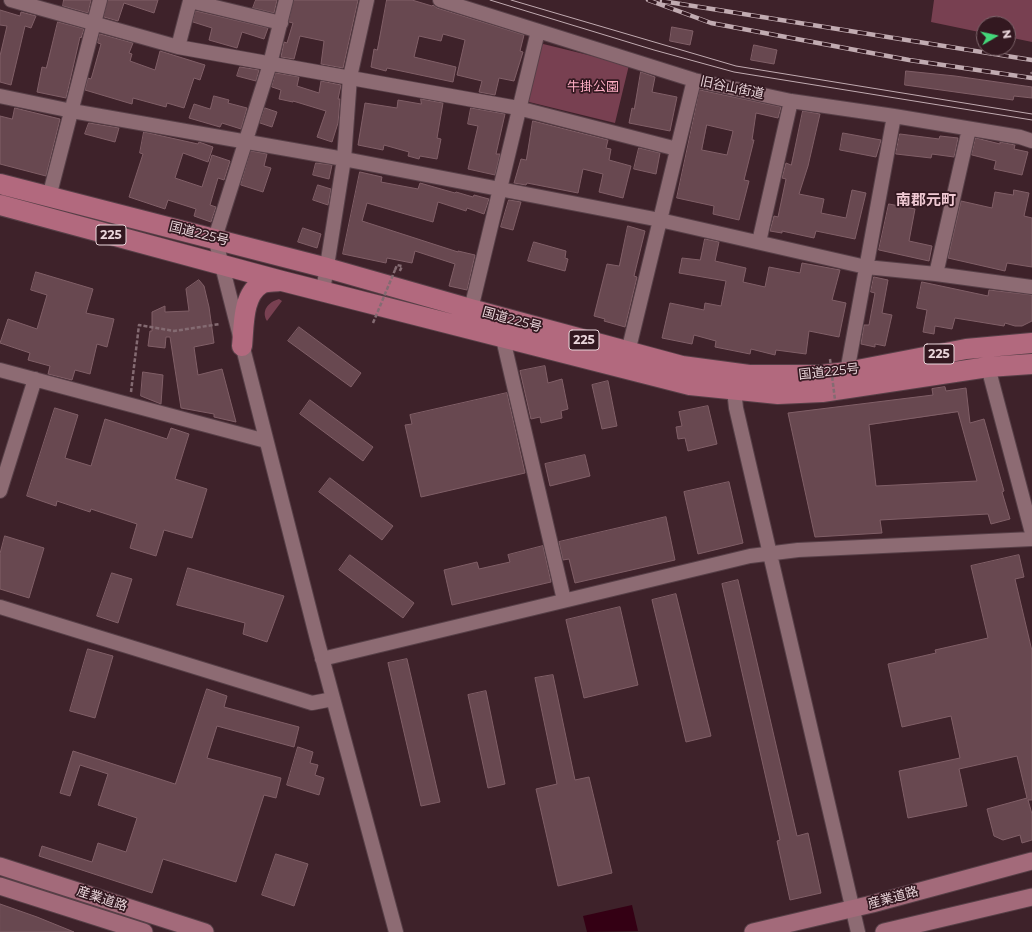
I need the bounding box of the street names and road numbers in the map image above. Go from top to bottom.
street label: 旧谷山街道 [699,74,765,102]
street label: 国道225号 [167,219,231,249]
road number: 225 [96,225,126,245]
street label: 国道225号 [480,305,544,335]
road number: 225 [569,330,599,350]
road number: 225 [924,344,954,364]
street label: 国道225号 [798,361,860,383]
street label: 産業道路 [75,884,129,914]
street label: 産業道路 [866,884,920,912]

